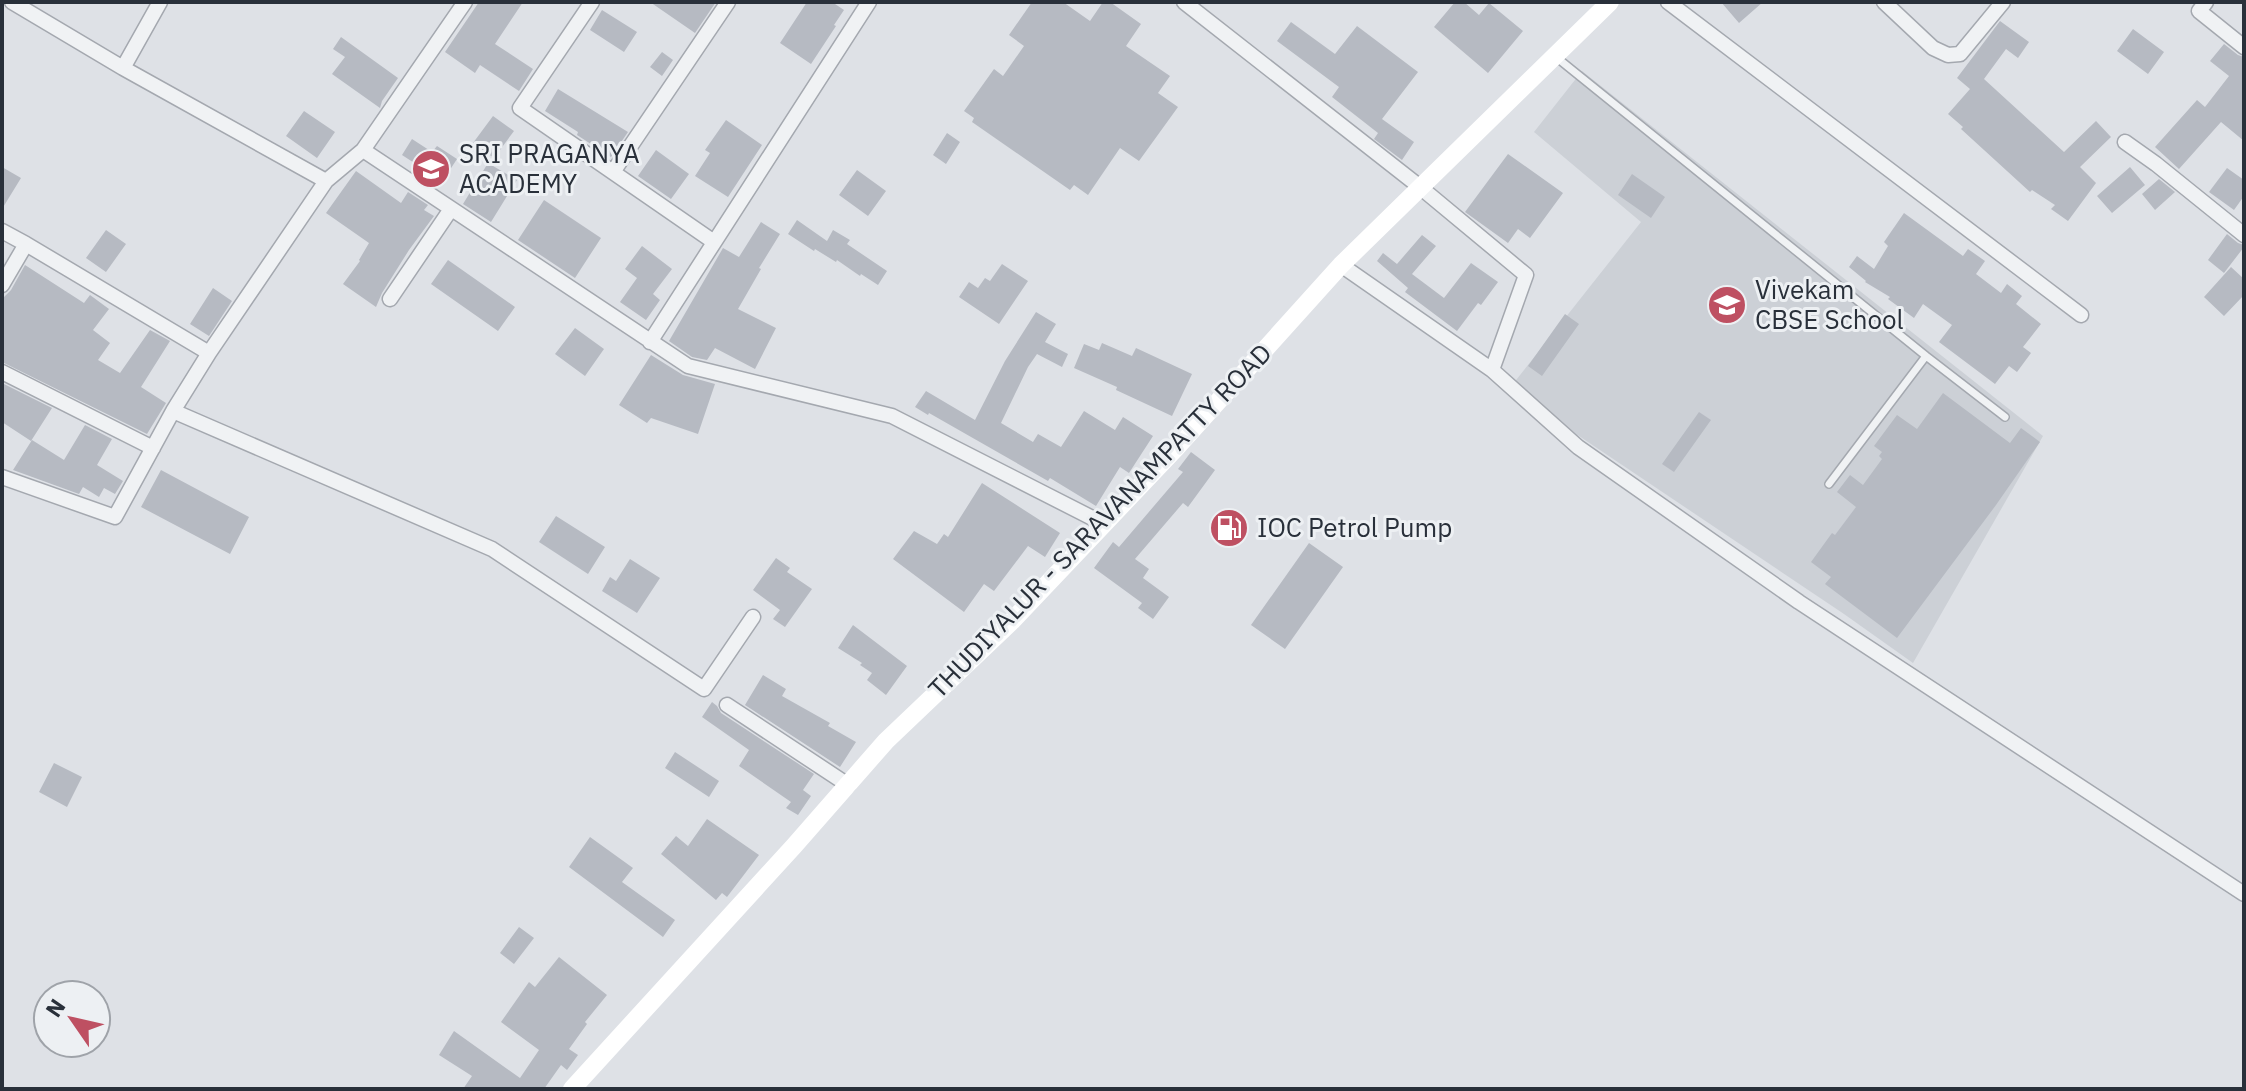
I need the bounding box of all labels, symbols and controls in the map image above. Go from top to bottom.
place label: SRI PRAGANYA ACADEMY [459,136,640,200]
school or university icon: SRI PRAGANYA ACADEMY [410,148,452,190]
place label: Vivekam CBSE School [1755,272,1904,336]
school or university icon: Vivekam CBSE School [1706,284,1748,326]
street label: THUDIYALUR - SARAVANAMPATTY ROAD [920,336,1278,705]
fuel station icon: IOC Petrol Pump [1208,507,1250,549]
place label: IOC Petrol Pump [1257,510,1452,544]
north arrow [32,979,112,1059]
text: N [39,993,71,1022]

